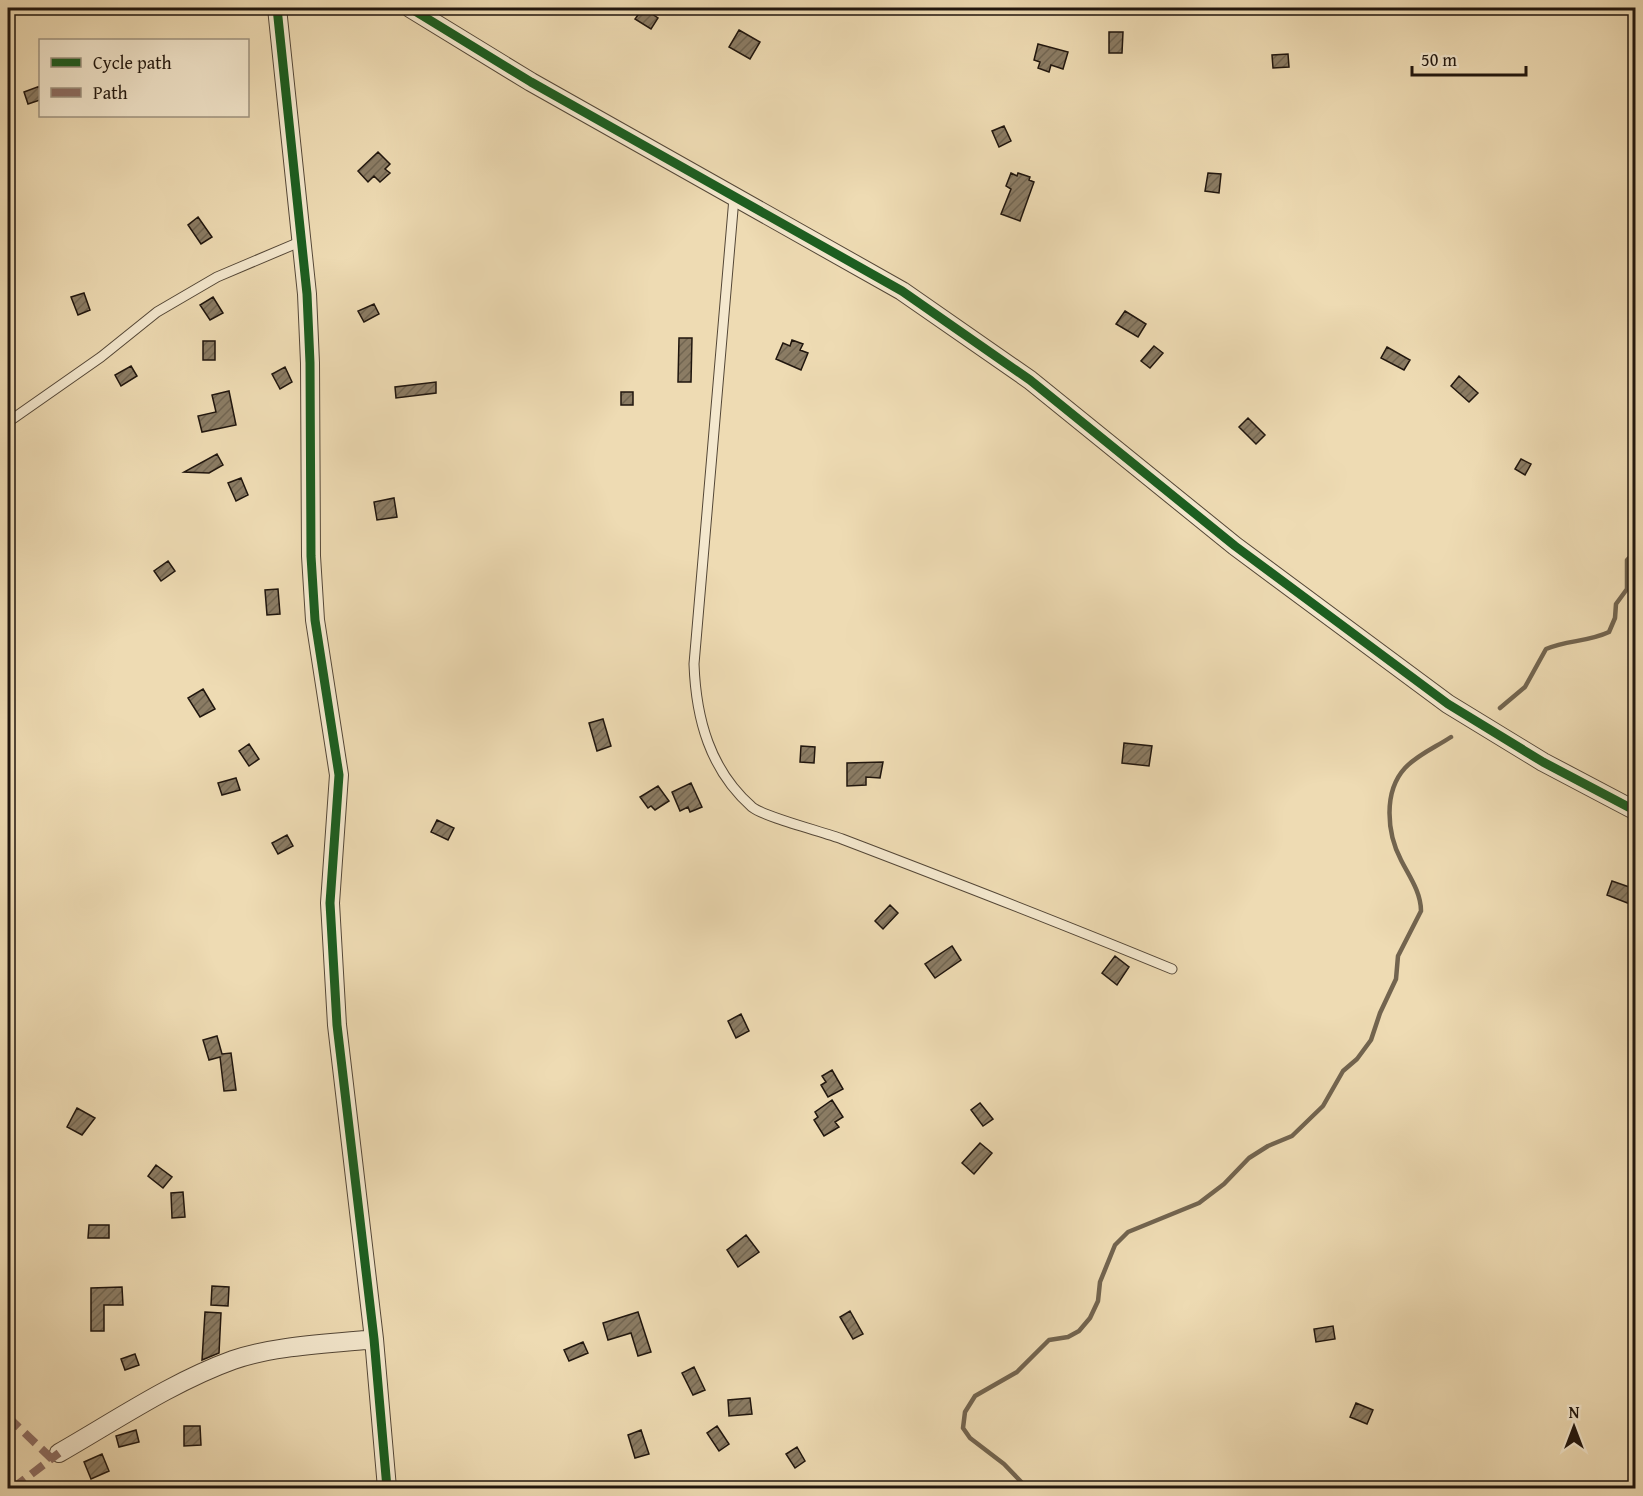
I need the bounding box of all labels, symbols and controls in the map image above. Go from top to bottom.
legend [39,39,249,117]
scale bar [1412,39,1526,77]
text: 50 m [1421,46,1457,73]
text: Cycle path [93,49,172,76]
text: Path [93,79,128,106]
north arrow [1544,1397,1604,1457]
text: N [1569,1400,1580,1424]

